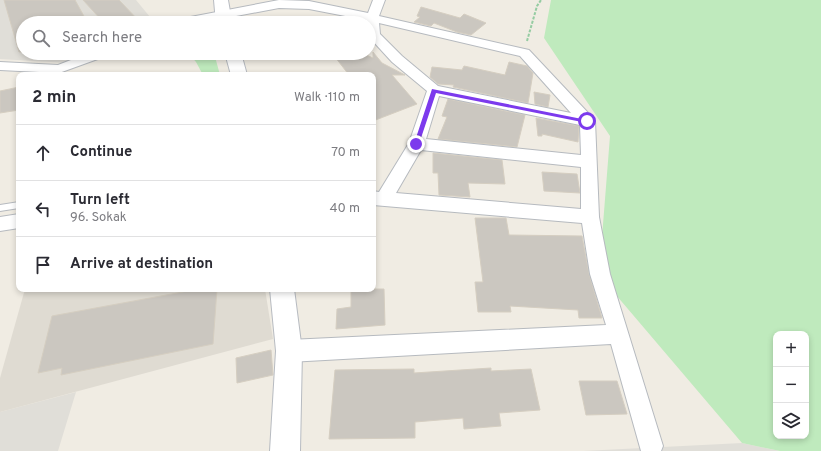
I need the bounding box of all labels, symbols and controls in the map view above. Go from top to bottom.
search box [16,16,376,60]
icon: search [30,27,52,49]
text: Search here [62,29,142,48]
text: 2 min [32,87,76,109]
text: Walk · 110 m [294,90,360,106]
route start [578,112,596,130]
route end [407,135,425,153]
icon: ahead [32,142,54,164]
text: Continue [70,143,132,162]
text: 70 m [331,145,360,161]
text: Turn left [70,191,130,210]
icon: left [32,198,54,220]
text: 40 m [330,201,360,217]
text: 96. Sokak [70,210,127,226]
icon: arrive [32,254,54,276]
text: Arrive at destination [70,255,213,274]
map controls [773,331,809,439]
button: + [773,331,809,367]
button: − [773,367,809,403]
button: layers [773,403,809,439]

